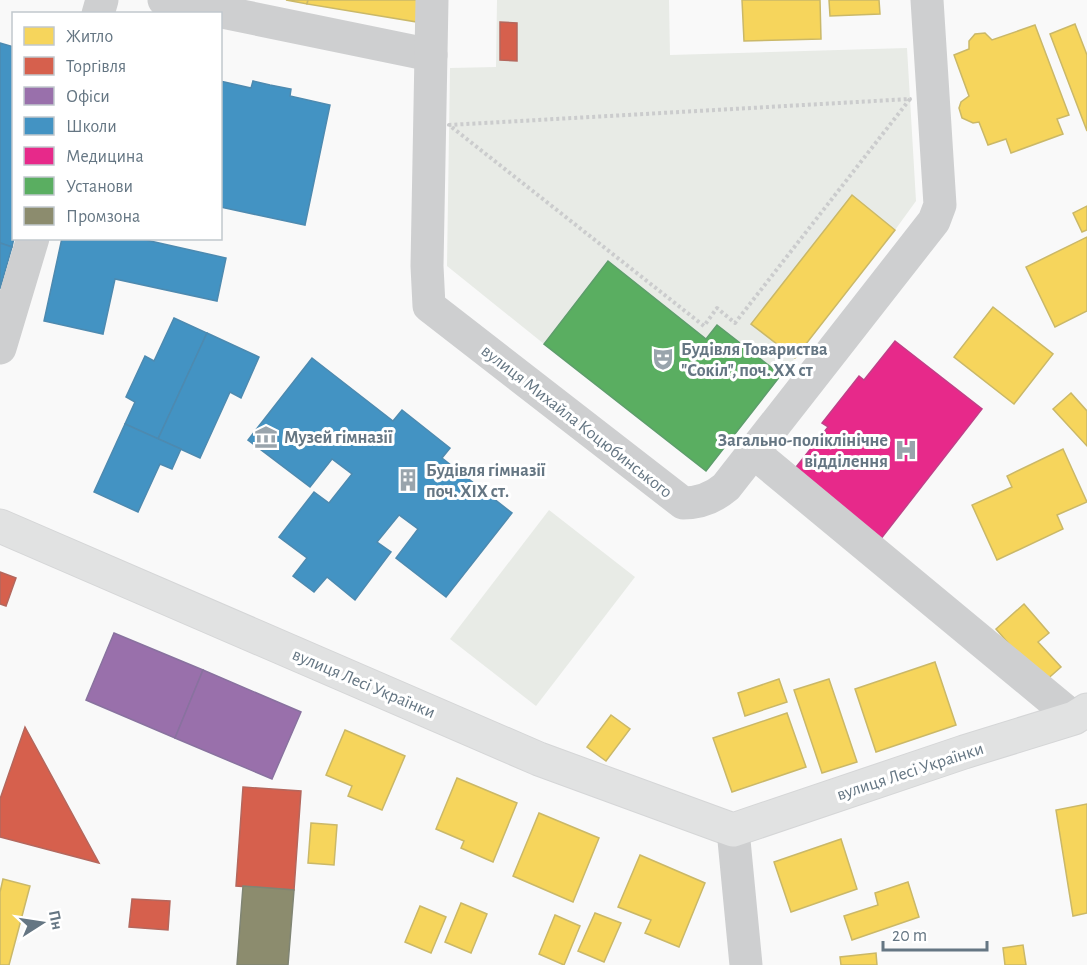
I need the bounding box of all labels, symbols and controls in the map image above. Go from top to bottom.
legend [12,12,222,240]
text: Житло [66,28,113,46]
text: Торгівля [66,58,126,76]
text: Офіси [66,88,110,106]
text: Школи [66,118,117,136]
text: Медицина [66,148,144,166]
text: Установи [66,178,133,196]
text: Промзона [66,208,140,226]
street label: вулиця Михайла Коцюбинського [478,341,676,502]
place label: Будівля Товариства "Сокіл", поч. ХХ ст [681,341,828,380]
theatre icon: Будівля Товариства "Сокіл", поч. ХХ ст [650,346,676,372]
museum icon: Музей гімназії [253,424,279,450]
place label: Музей гімназії [284,429,393,447]
place label: Загально-поліклінічне відділення [718,432,888,471]
hospital icon: Загально-поліклінічне відділення [893,437,919,463]
place label: Будівля гімназії поч. XIX ст. [426,462,546,501]
building icon: Будівля гімназії поч. XIX ст. [395,467,421,493]
street label: вулиця Лесі Українки [289,646,438,722]
street label: вулиця Лесі Українки [835,740,986,804]
north arrow [12,893,72,953]
text: Пн [46,909,66,931]
scale bar [883,914,986,952]
text: 20 m [892,927,927,945]

